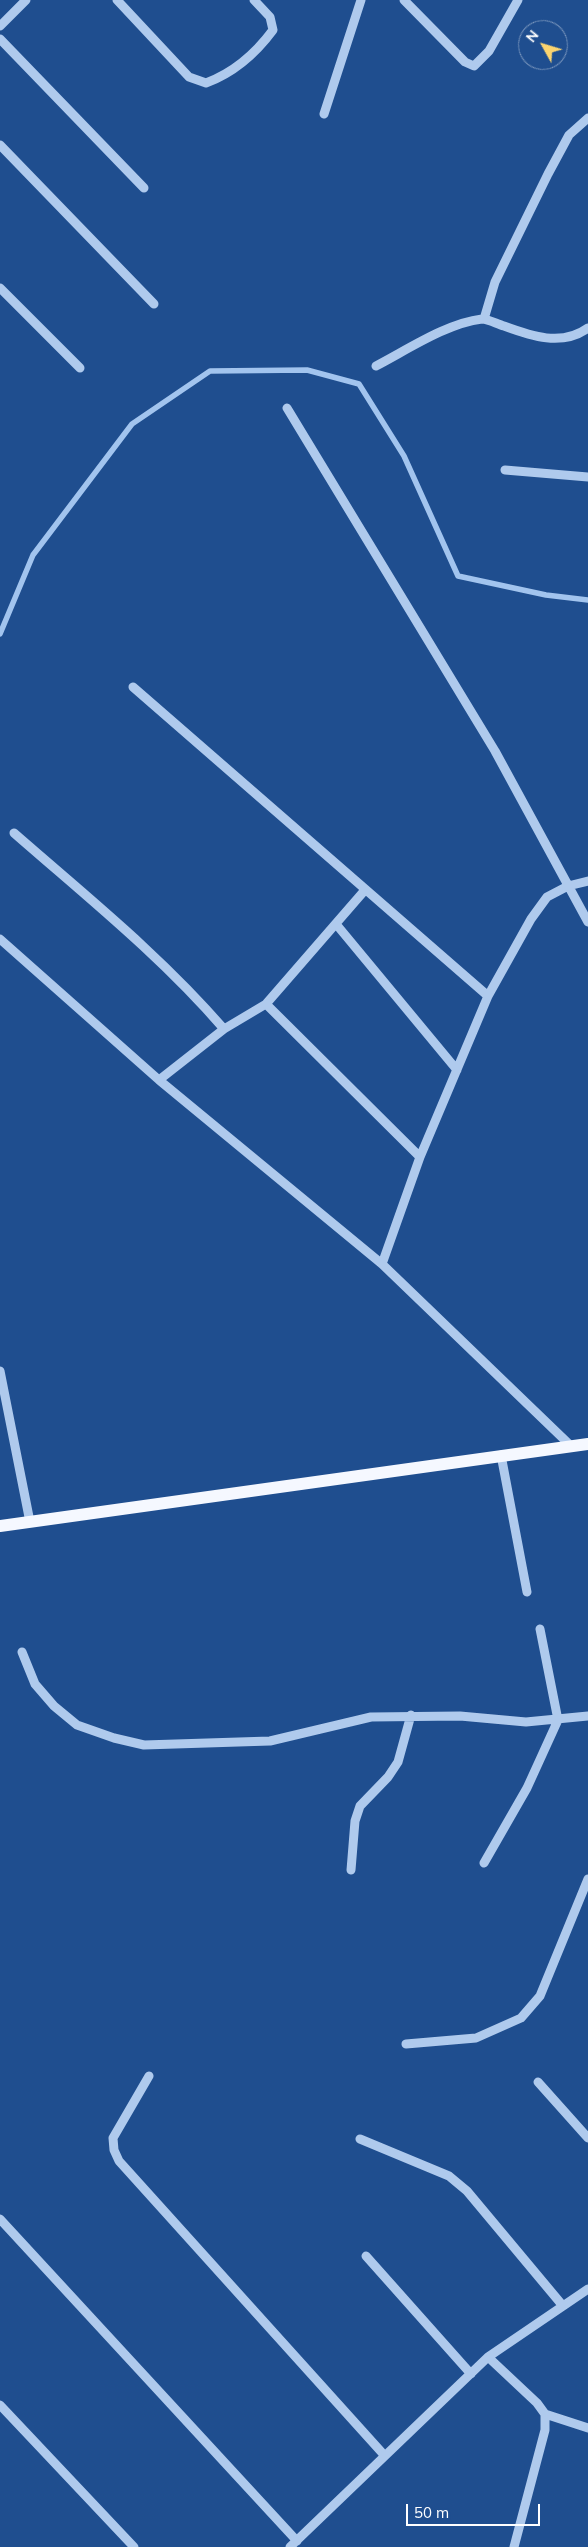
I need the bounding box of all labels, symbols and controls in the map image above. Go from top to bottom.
north arrow [518,20,568,70]
text: N [522,26,542,46]
scale bar [408,2494,542,2526]
text: 50 m [414,2503,449,2522]

